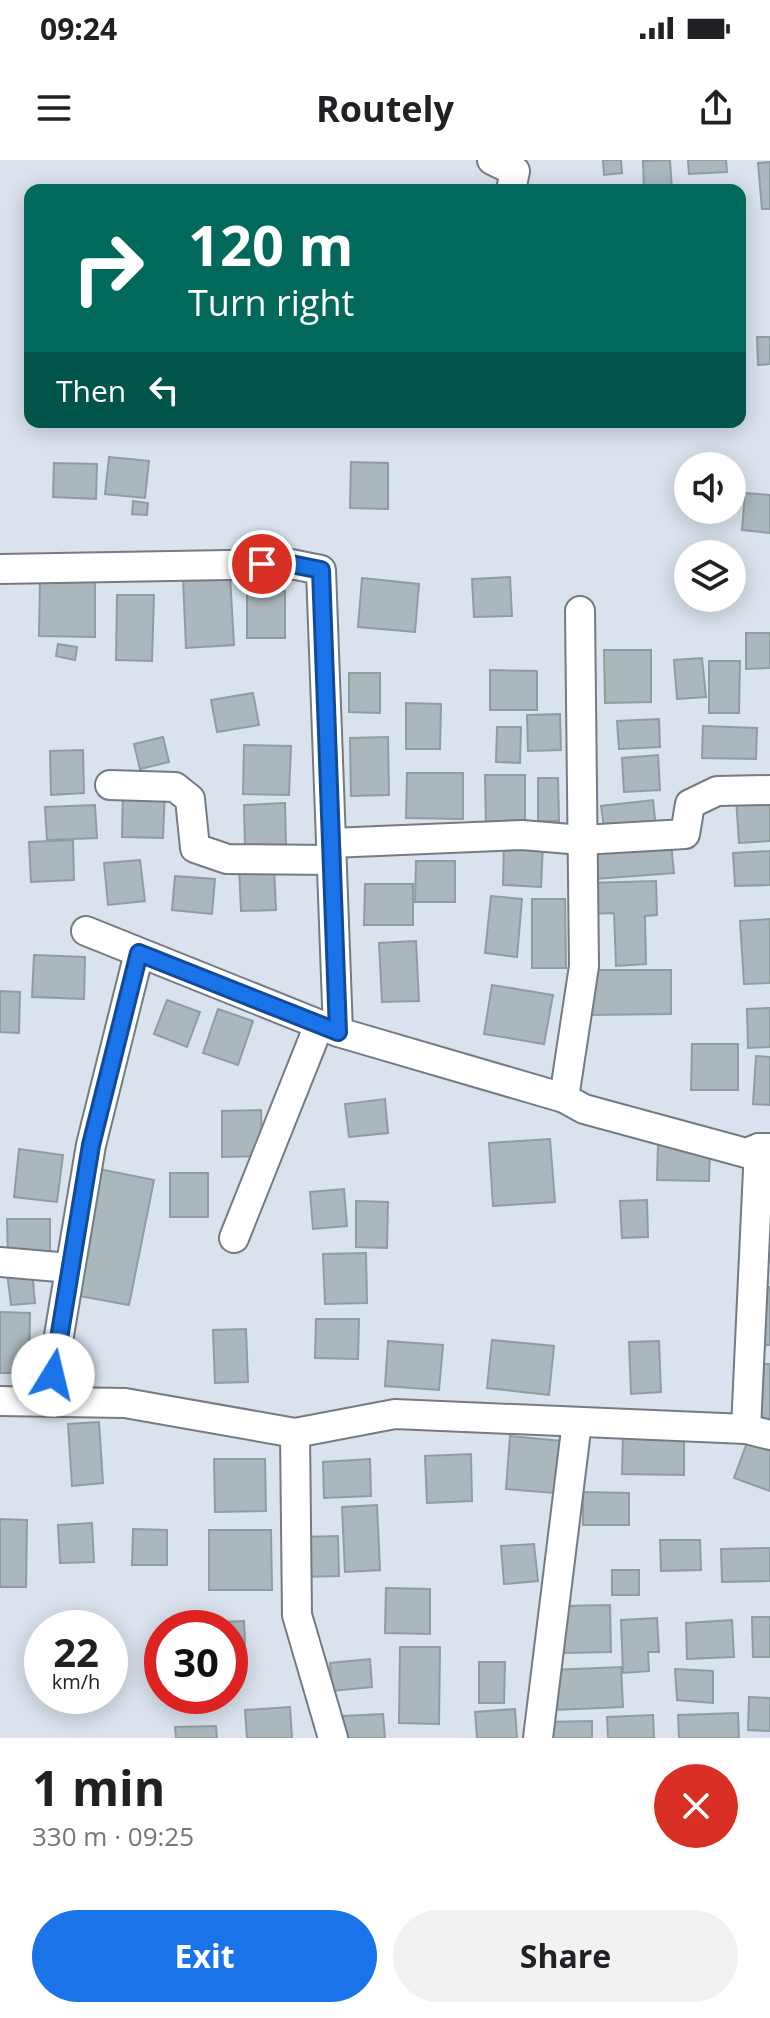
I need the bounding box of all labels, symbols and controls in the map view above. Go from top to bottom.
text: 09:24 [40,8,117,49]
text: Routely [316,84,454,133]
icon: menu [32,86,76,130]
icon: share [694,86,738,130]
text: 120 m [188,206,354,282]
icon: right [56,216,160,320]
text: Turn right [188,278,354,327]
icon: left [142,368,186,412]
text: Then [56,370,126,411]
map controls [674,452,746,612]
button: sound [674,452,746,524]
pin [228,530,296,598]
button: layers [674,540,746,612]
icon: arrive [240,542,284,586]
position arrow [11,1333,95,1417]
speed limit sign: 30 [144,1610,248,1714]
text: 22 [53,1624,99,1679]
text: km/h [52,1668,100,1695]
text: 1 min [32,1755,165,1820]
button: close [654,1764,738,1848]
text: 330 m · 09:25 [32,1818,194,1854]
button: Exit [32,1910,377,2002]
button: Share [393,1910,738,2002]

